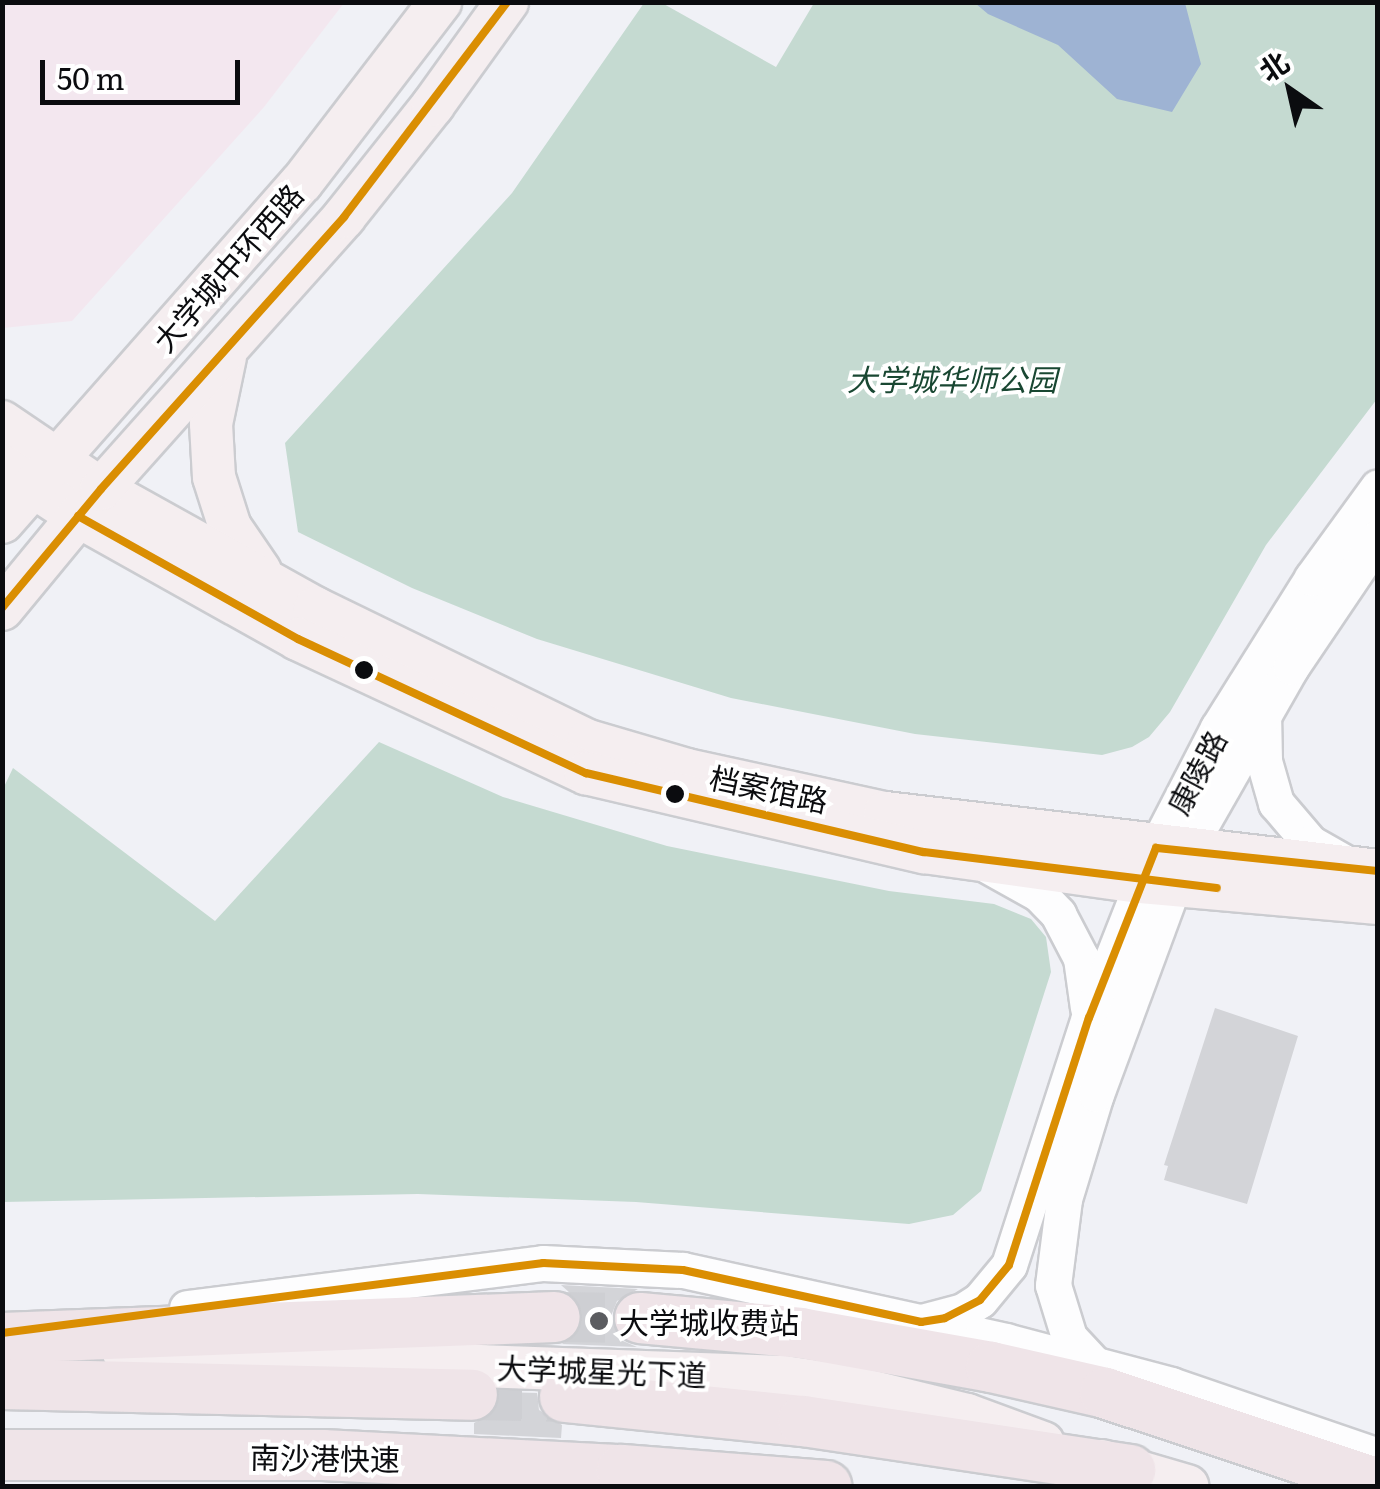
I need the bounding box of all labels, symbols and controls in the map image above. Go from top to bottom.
scale bar [45,40,245,102]
north arrow [1240,40,1340,140]
text: 北 [1250,40,1297,90]
text: 50 m [57,55,125,99]
street label: 大学城中环西路 [145,176,309,358]
park label: 大学城华师公园 [847,360,1057,396]
unlabelled marker [354,660,374,680]
street label: 康陵路 [1159,724,1233,820]
street label: 档案馆路 [707,758,831,818]
unlabelled marker [665,784,685,804]
place label: 大学城收费站 [619,1303,799,1339]
marker: 大学城收费站 [588,1310,610,1332]
street label: 大学城星光下道 [496,1348,708,1392]
street label: 南沙港快速 [250,1438,400,1476]

